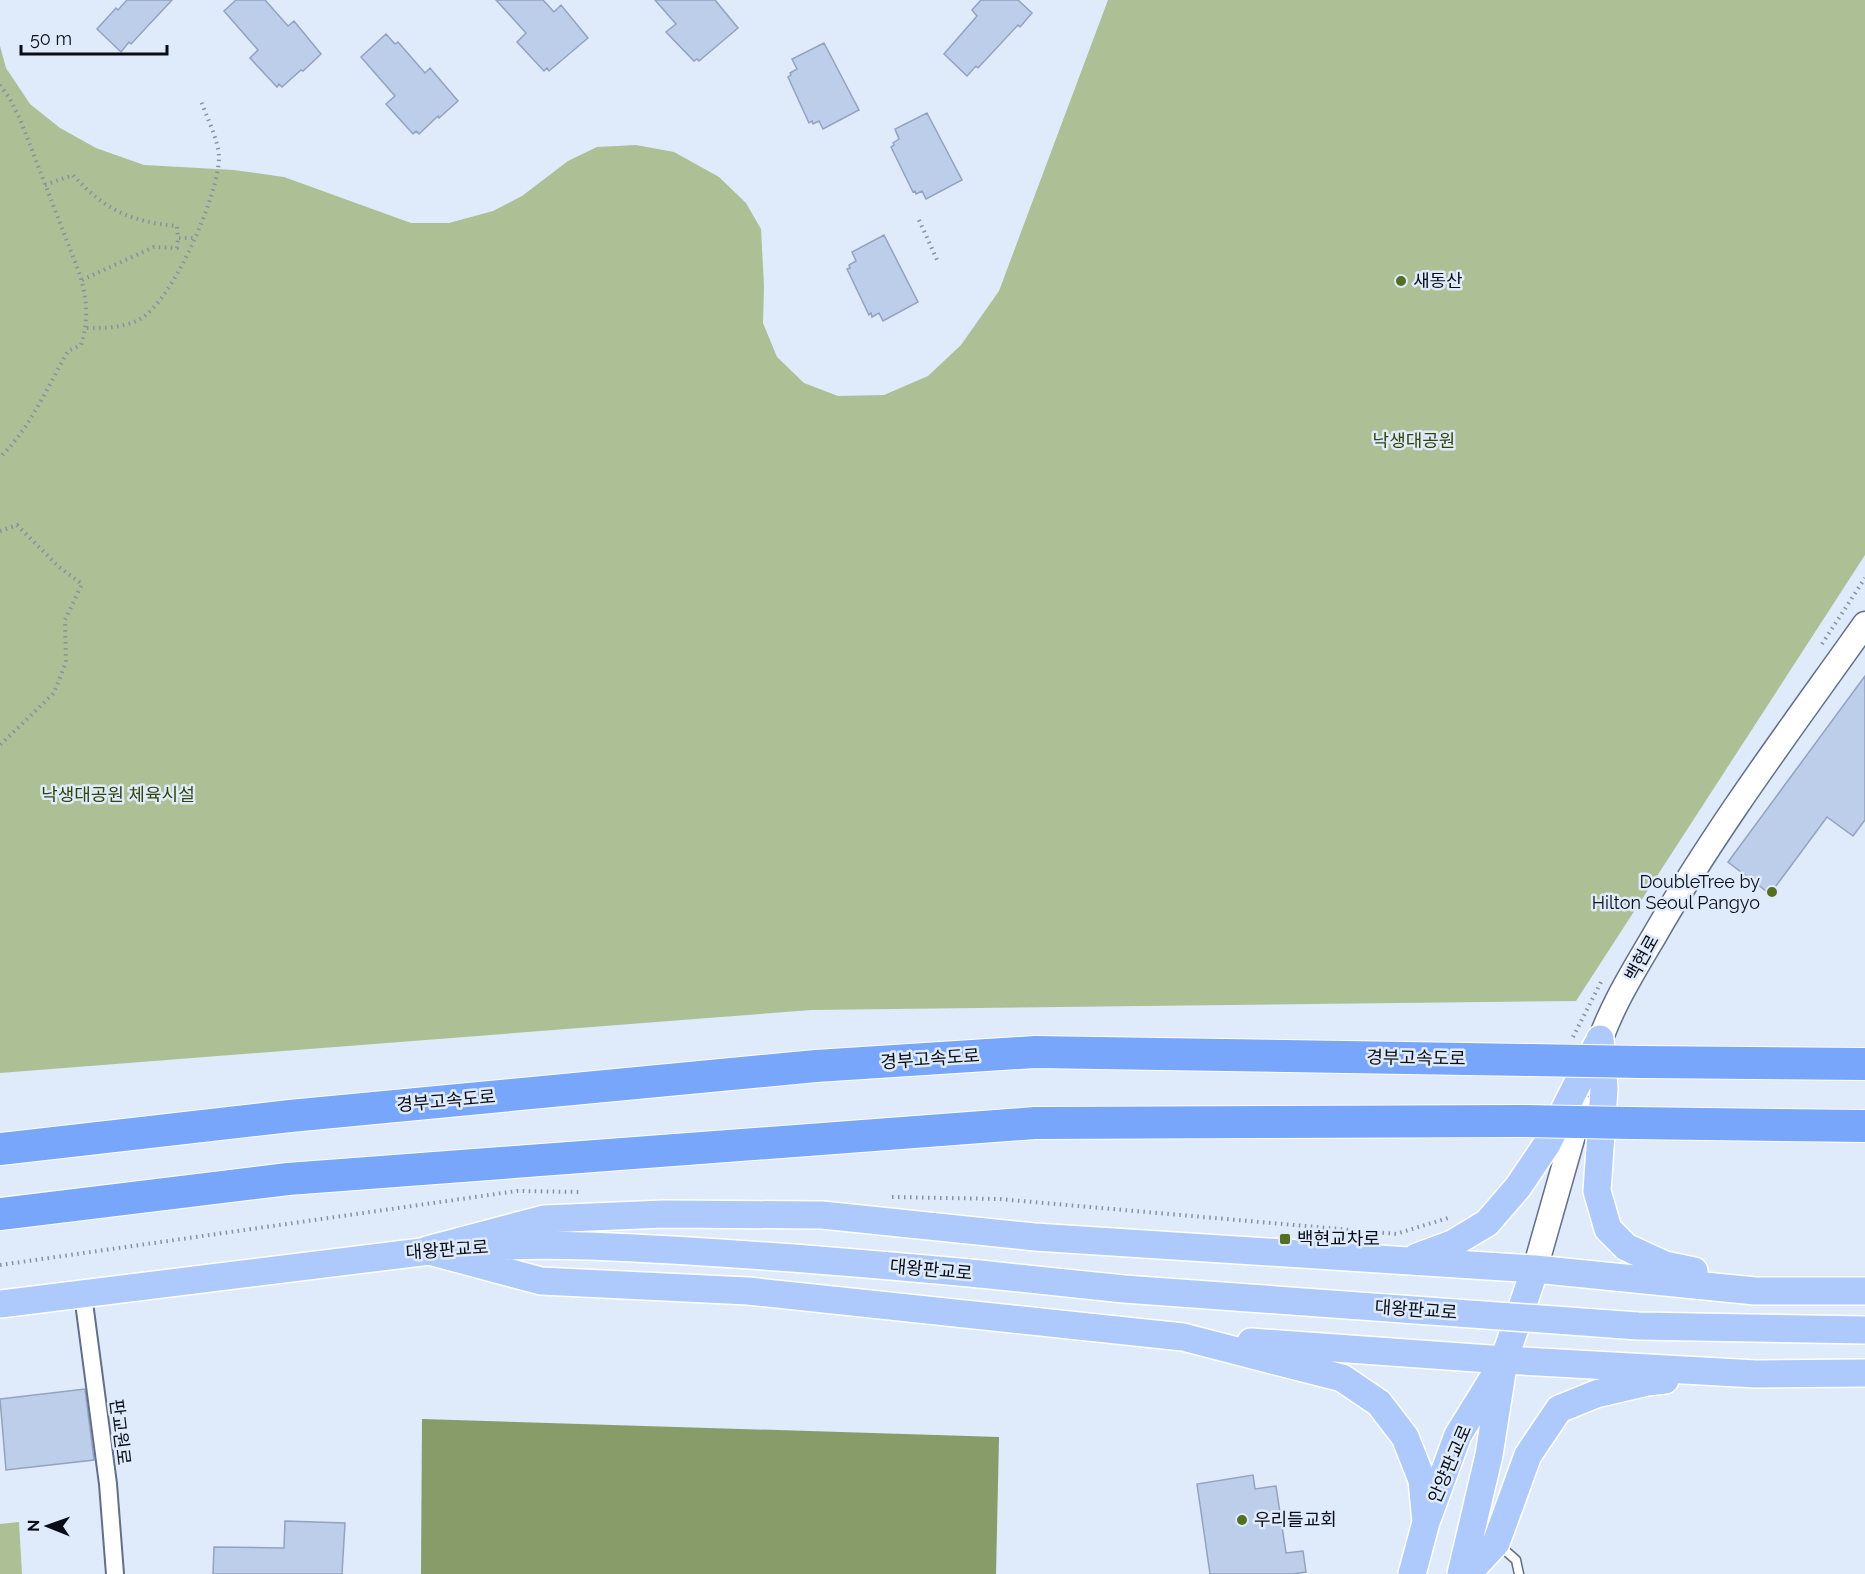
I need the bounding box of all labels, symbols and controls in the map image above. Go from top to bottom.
scale bar [21,18,166,56]
text: 50 m [30,28,72,49]
place label: 새동산 [1413,270,1463,291]
marker: 새동산 [1394,274,1408,288]
park label: 낙생대공원 [1373,430,1455,451]
park label: 낙생대공원 체육시설 [41,784,195,805]
place label: DoubleTree by Hilton Seoul Pangyo [1592,871,1760,913]
marker: DoubleTree by Hilton Seoul Pangyo [1765,885,1779,899]
street label: 백현로 [1620,931,1663,985]
street label: 경부고속도로 [880,1045,980,1072]
street label: 경부고속도로 [1366,1046,1466,1069]
street label: 경부고속도로 [396,1086,496,1115]
place label: 백현교차로 [1297,1228,1380,1249]
marker: 백현교차로 [1278,1232,1292,1246]
street label: 대왕판교로 [405,1236,489,1263]
street label: 대왕판교로 [889,1255,973,1284]
street label: 대왕판교로 [1374,1296,1458,1323]
street label: 판교원로 [106,1398,135,1466]
street label: 안양판교로 [1424,1422,1475,1506]
north arrow [18,1496,78,1556]
place label: 우리들교회 [1254,1509,1337,1530]
marker: 우리들교회 [1235,1513,1249,1527]
text: N [24,1519,43,1532]

